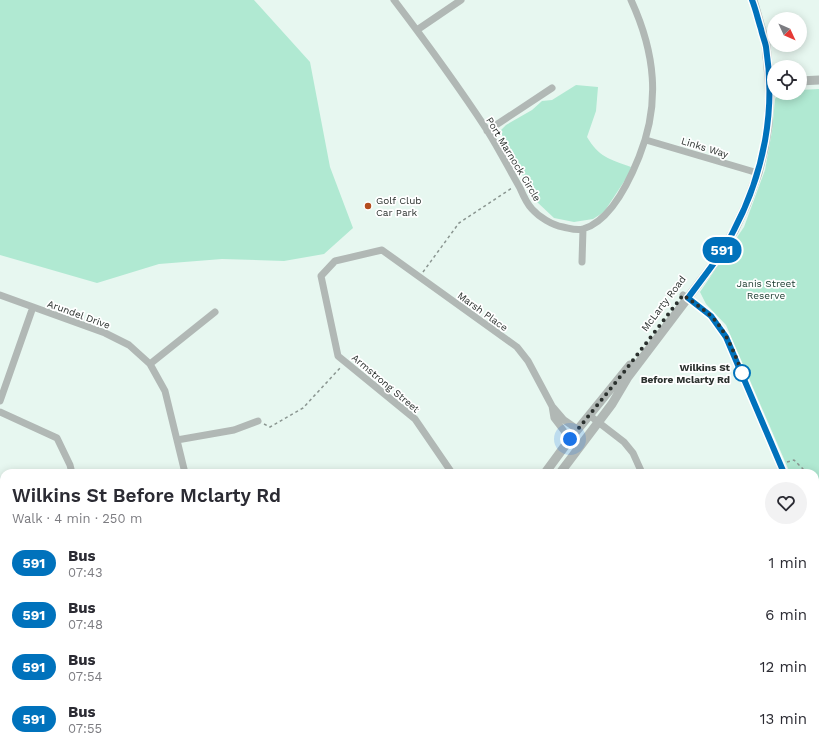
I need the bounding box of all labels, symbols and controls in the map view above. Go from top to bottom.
north arrow [767,12,807,52]
map controls [767,12,807,100]
button: locate [767,60,807,100]
street label: Port Marnock Circle [484,115,543,203]
street label: Links Way [680,135,730,160]
place label: Golf Club Car Park [376,195,422,218]
marker: Golf Club Car Park [363,201,373,211]
line badge: 591 [699,237,745,263]
text: 591 [711,242,733,258]
street label: McLarty Road [639,273,688,333]
park label: Janis Street Reserve [737,278,796,301]
street label: Marsh Place [456,290,510,333]
street label: Arundel Drive [46,298,112,331]
street label: Armstrong Street [350,352,422,415]
place label: Wilkins St Before Mclarty Rd [641,362,731,385]
marker: Wilkins St Before Mclarty Rd [733,364,751,382]
your location [560,429,580,449]
button: heart [765,482,807,524]
text: Wilkins St Before Mclarty Rd [12,484,281,507]
text: Walk · 4 min · 250 m [12,511,142,526]
text: Bus [68,547,96,565]
text: 1 min [768,554,807,572]
text: 591 [23,555,45,571]
text: 07:43 [68,565,103,580]
text: Bus [68,599,96,617]
text: 6 min [765,606,807,624]
text: 591 [23,607,45,623]
text: 07:48 [68,617,103,632]
text: Bus [68,651,96,669]
text: 12 min [760,658,807,676]
text: 591 [23,659,45,675]
text: 07:54 [68,669,102,684]
text: Bus [68,703,96,721]
text: 13 min [760,710,807,728]
text: 591 [23,711,45,727]
text: 07:55 [68,721,102,736]

